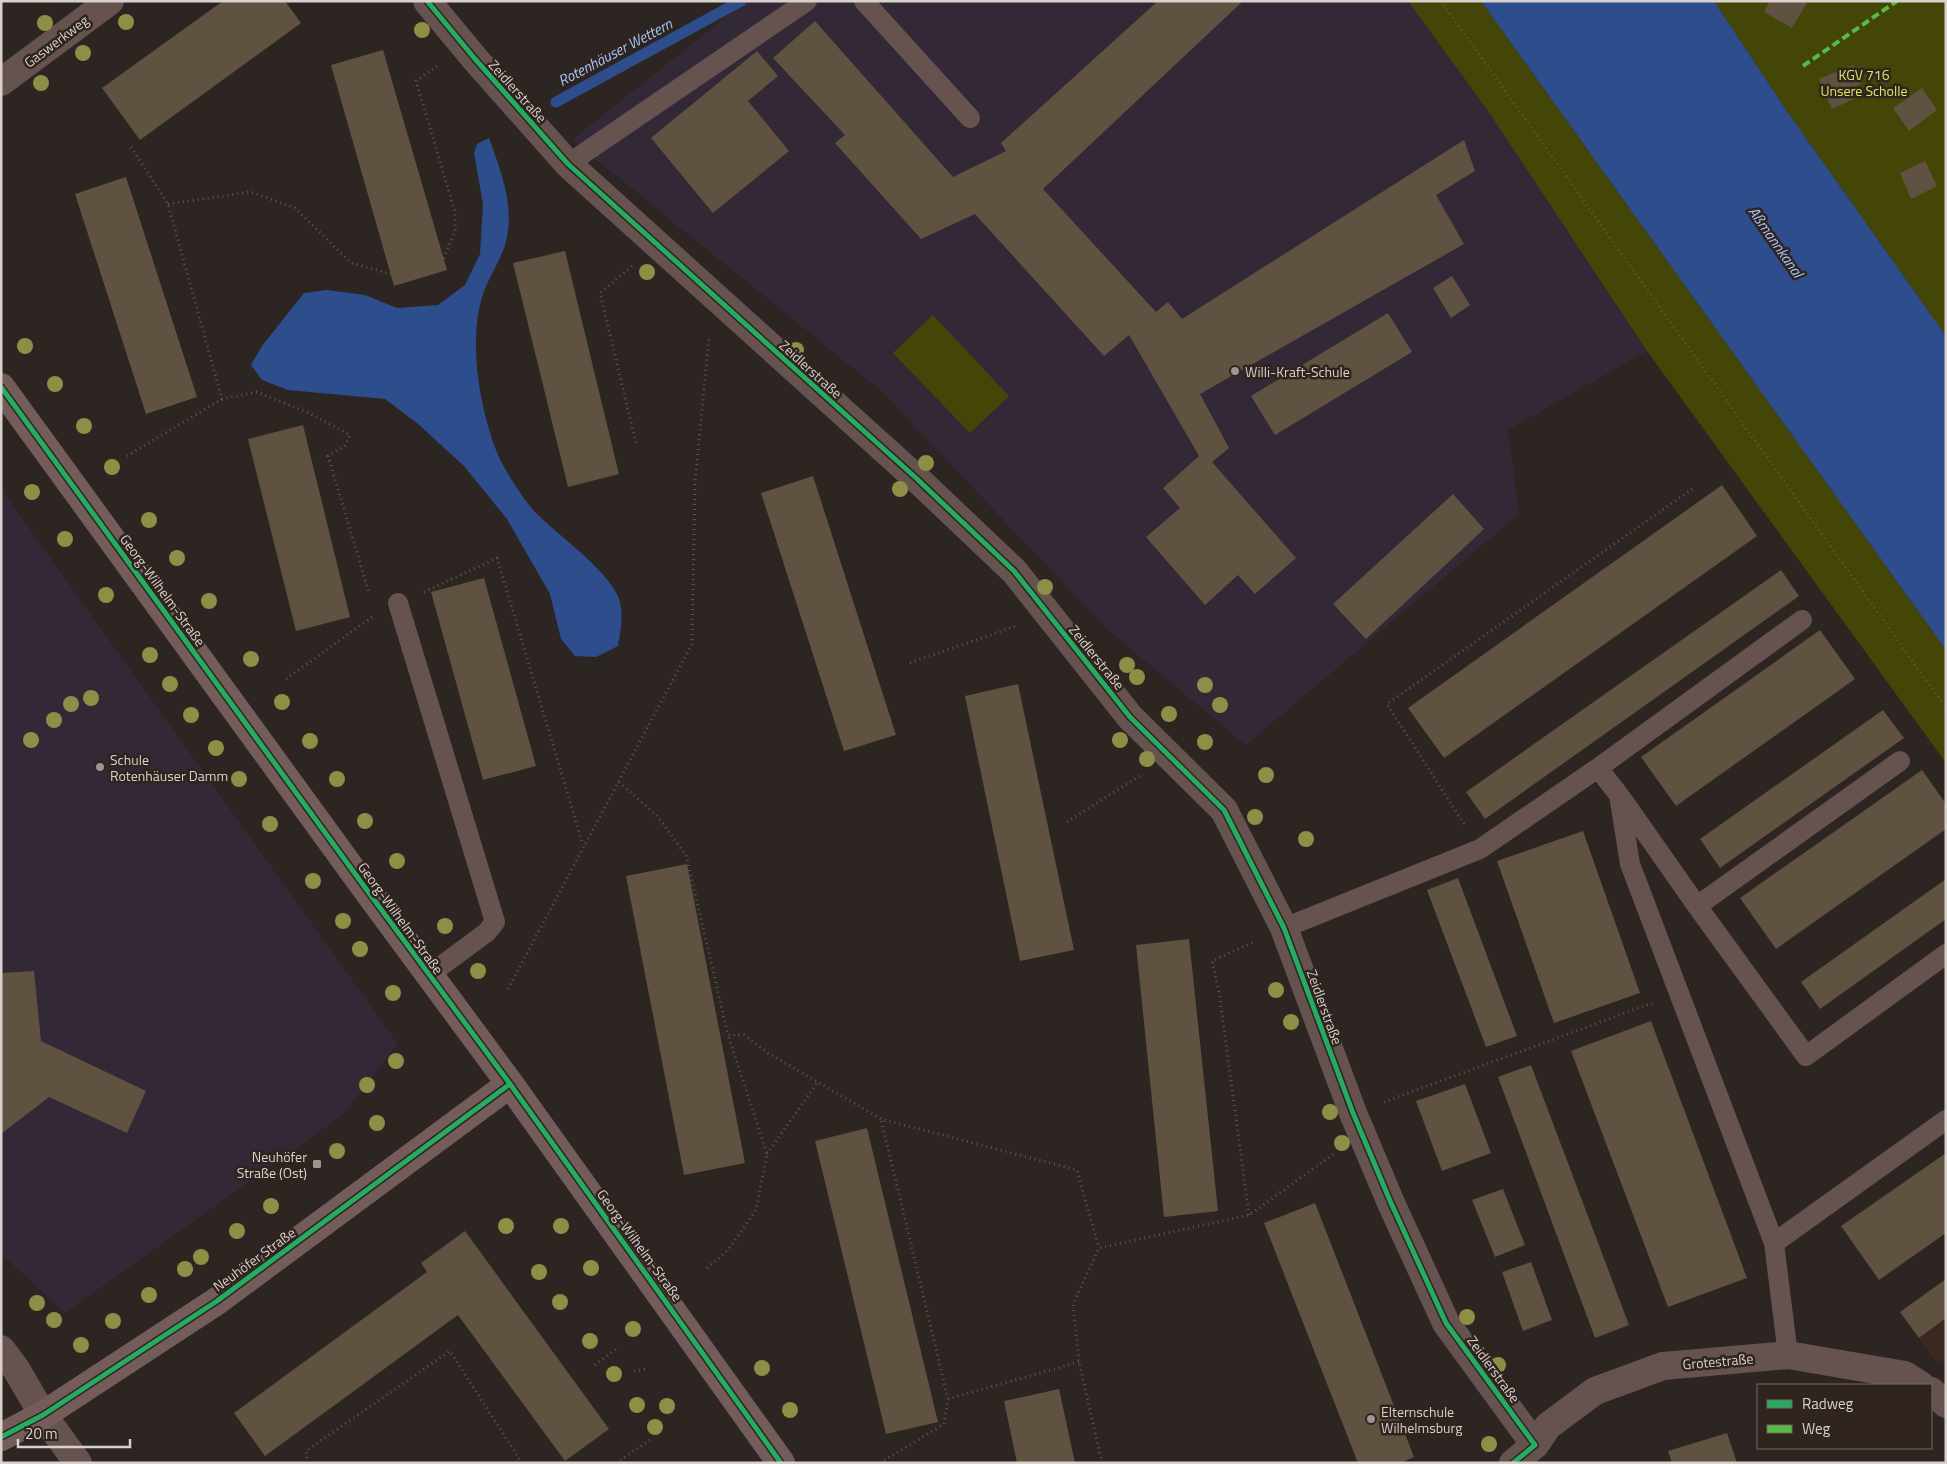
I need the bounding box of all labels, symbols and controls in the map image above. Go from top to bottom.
street label: Gaswerkweg [19,10,93,72]
water label: Rotenhäuser Wettern [554,12,677,92]
street label: Zeidlerstraße [484,55,552,127]
park label: KGV 716 Unsere Scholle [1820,64,1908,101]
water label: Aßmannkanal [1743,202,1810,284]
street label: Zeidlerstraße [775,335,847,403]
place label: Willi-Kraft-Schule [1245,361,1350,382]
marker: Willi-Kraft-Schule [1229,365,1241,377]
street label: Georg-Wilhelm-Straße [115,530,211,650]
street label: Zeidlerstraße [1064,620,1130,694]
place label: Schule Rotenhäuser Damm [110,749,228,786]
marker: Schule Rotenhäuser Damm [94,761,106,773]
street label: Georg-Wilhelm-Straße [353,858,449,978]
street label: Zeidlerstraße [1302,967,1348,1047]
place label: Neuhöfer Straße (Ost) [237,1146,307,1183]
marker: Neuhöfer Straße (Ost) [311,1158,323,1170]
street label: Georg-Wilhelm-Straße [592,1185,688,1305]
street label: Neuhöfer Straße [208,1222,300,1296]
street label: Zeidlerstraße [1462,1331,1526,1407]
street label: Grotestraße [1682,1347,1754,1375]
legend [1757,1384,1932,1449]
text: Radweg [1802,1392,1854,1415]
place label: Elternschule Wilhelmsburg [1381,1401,1462,1438]
marker: Elternschule Wilhelmsburg [1365,1413,1377,1425]
scale bar [18,1416,130,1448]
text: Weg [1802,1417,1831,1440]
text: 20 m [25,1422,58,1445]

